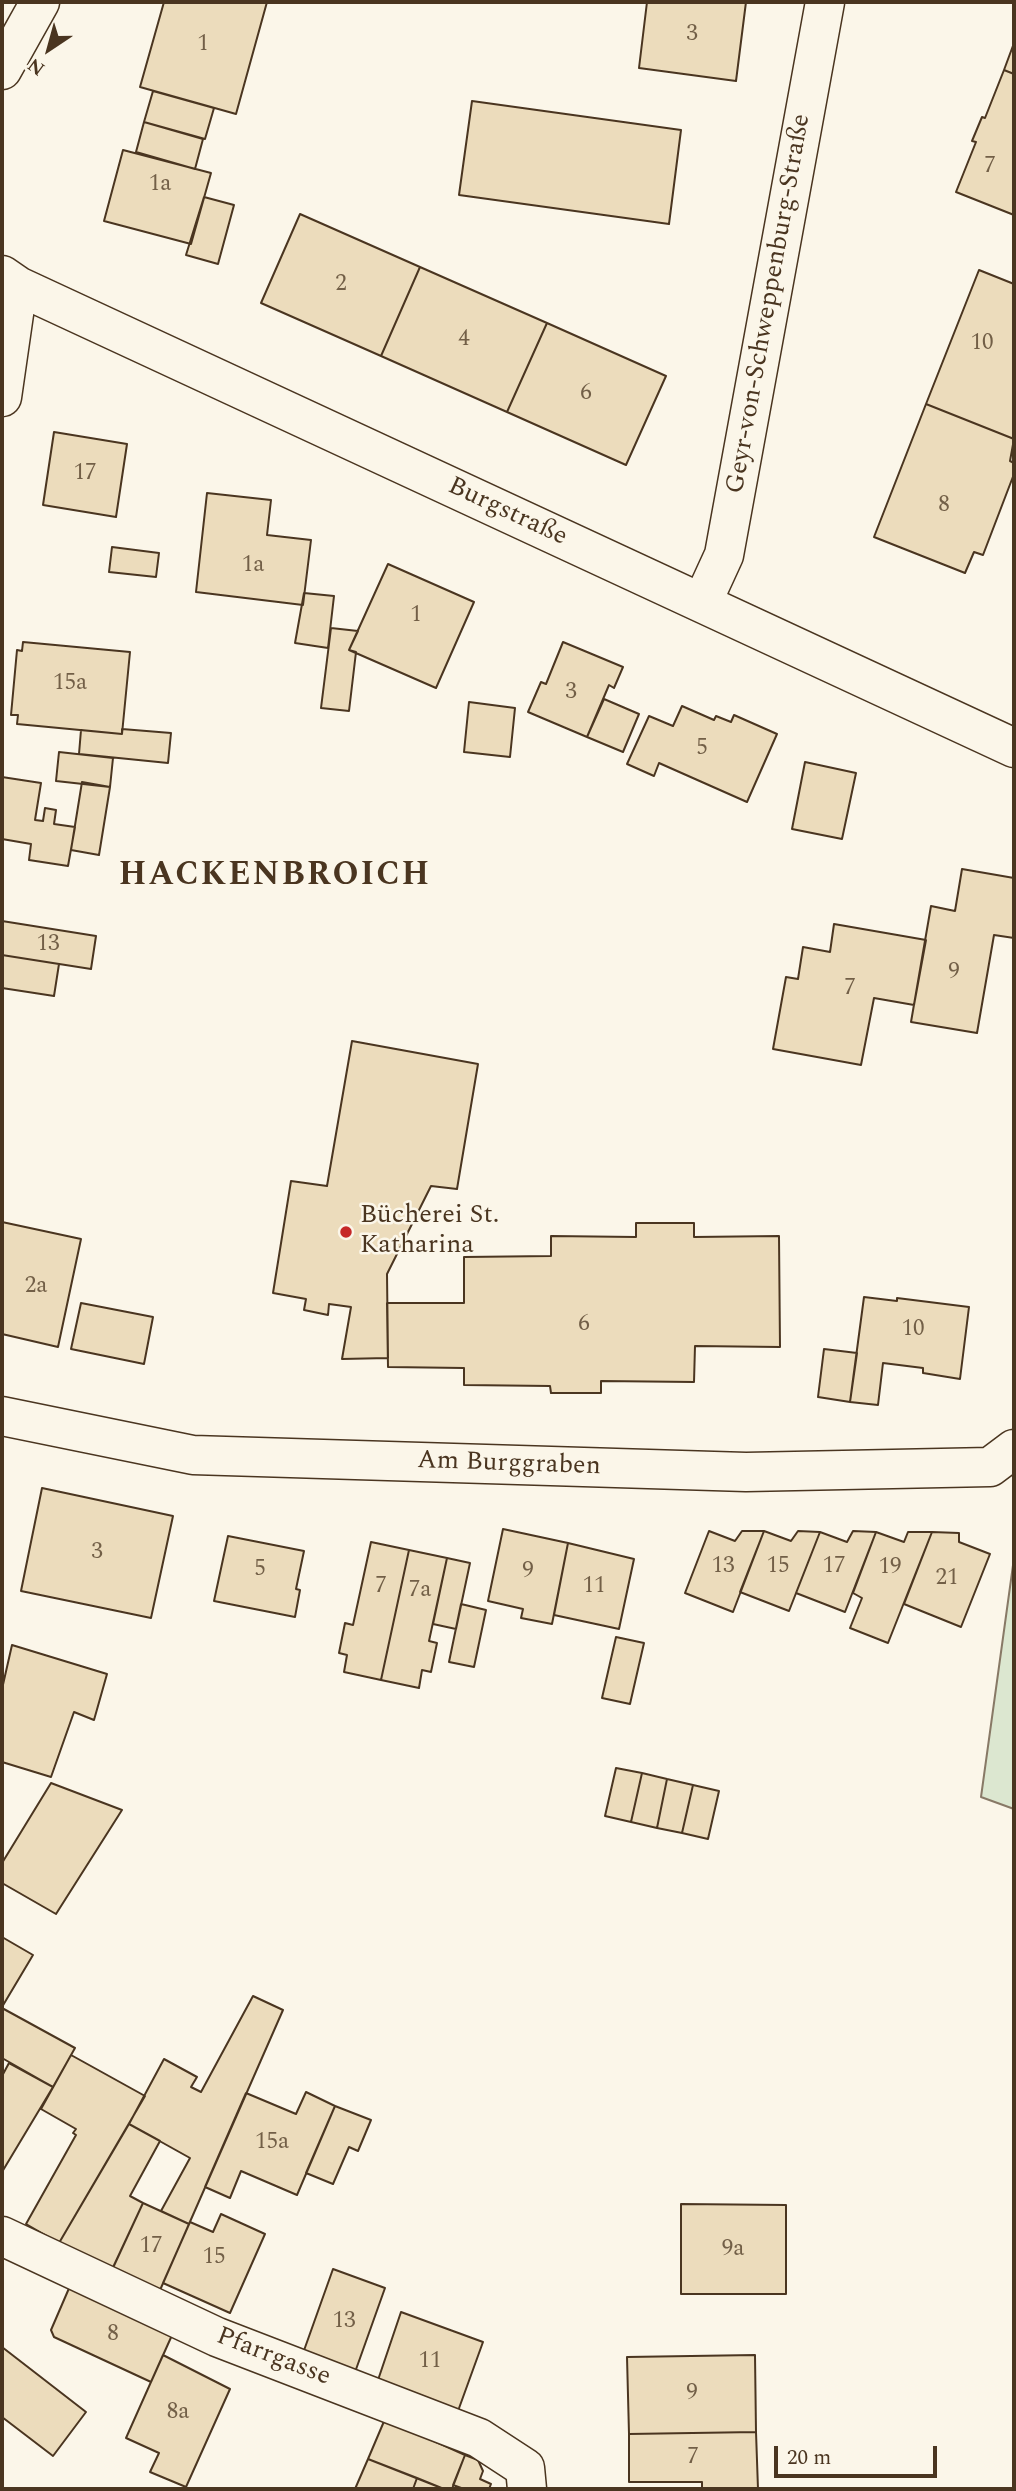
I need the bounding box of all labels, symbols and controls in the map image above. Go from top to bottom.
north arrow [14,14,84,84]
house number: 3 [686,21,698,49]
house number: 1 [197,31,209,59]
text: N [22,50,51,83]
street label: Geyr-von-Schweppenburg-Straße [721,112,819,496]
house number: 7 [984,153,996,181]
house number: 1a [149,171,171,199]
house number: 2 [335,271,347,299]
house number: 4 [458,326,470,354]
house number: 10 [971,330,993,358]
house number: 6 [580,380,592,408]
house number: 17 [74,460,96,488]
street label: Burgstraße [442,472,572,554]
house number: 8 [938,492,950,520]
house number: 1a [242,552,264,580]
house number: 1 [410,602,422,630]
house number: 15a [53,670,87,698]
house number: 3 [565,679,577,707]
house number: 5 [696,735,708,763]
district label: HACKENBROICH [120,858,430,898]
house number: 13 [37,931,59,959]
house number: 9 [948,959,960,987]
house number: 7 [844,975,856,1003]
place label: Bücherei St. Katharina [360,1201,499,1262]
marker: Bücherei St. Katharina [338,1224,354,1240]
house number: 2a [25,1273,47,1301]
house number: 6 [578,1311,590,1339]
house number: 10 [902,1316,924,1344]
street label: Am Burggraben [417,1446,601,1484]
house number: 3 [91,1539,103,1567]
house number: 13 [712,1553,734,1581]
house number: 15 [767,1553,789,1581]
house number: 17 [823,1553,845,1581]
house number: 19 [879,1554,901,1582]
house number: 5 [254,1556,266,1584]
house number: 9 [522,1558,534,1586]
house number: 21 [936,1565,958,1593]
house number: 7 [375,1573,387,1601]
house number: 11 [583,1573,605,1601]
house number: 7a [409,1577,431,1605]
house number: 15a [255,2129,289,2157]
house number: 17 [140,2233,162,2261]
house number: 9a [722,2236,744,2264]
house number: 15 [203,2244,225,2272]
house number: 13 [333,2308,355,2336]
house number: 8 [107,2321,119,2349]
street label: Pfarrgasse [211,2322,335,2394]
house number: 11 [419,2348,441,2376]
house number: 9 [686,2380,698,2408]
house number: 8a [167,2399,189,2427]
scale bar [778,2432,941,2476]
text: 20 m [787,2442,831,2474]
house number: 7 [687,2444,699,2472]

